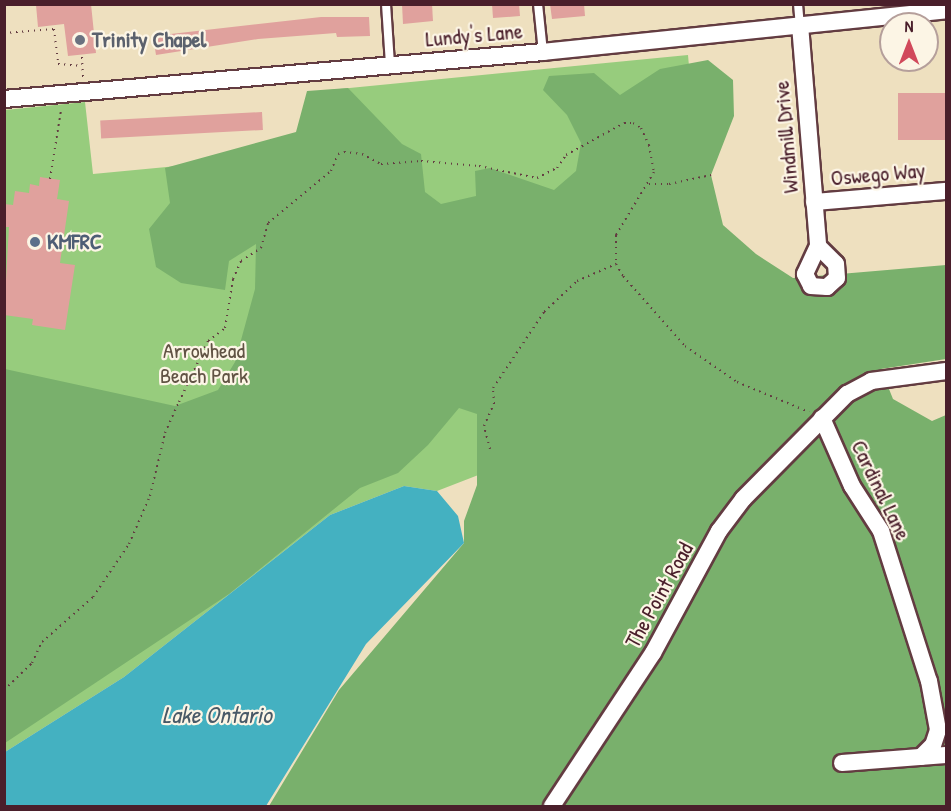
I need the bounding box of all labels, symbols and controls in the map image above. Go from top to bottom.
north arrow [879,12,939,72]
text: N [905,15,913,37]
street label: Lundy's Lane [424,18,524,52]
place label: Trinity Chapel [92,27,206,53]
marker: Trinity Chapel [73,33,87,47]
street label: Windmill Drive [768,80,804,194]
street label: Oswego Way [830,157,926,191]
place label: KMFRC [47,229,102,255]
marker: KMFRC [28,235,42,249]
park label: Arrowhead Beach Park [160,337,248,388]
street label: Cardinal Lane [846,436,916,544]
street label: The Point Road [619,538,699,652]
water label: Lake Ontario [162,701,272,729]

